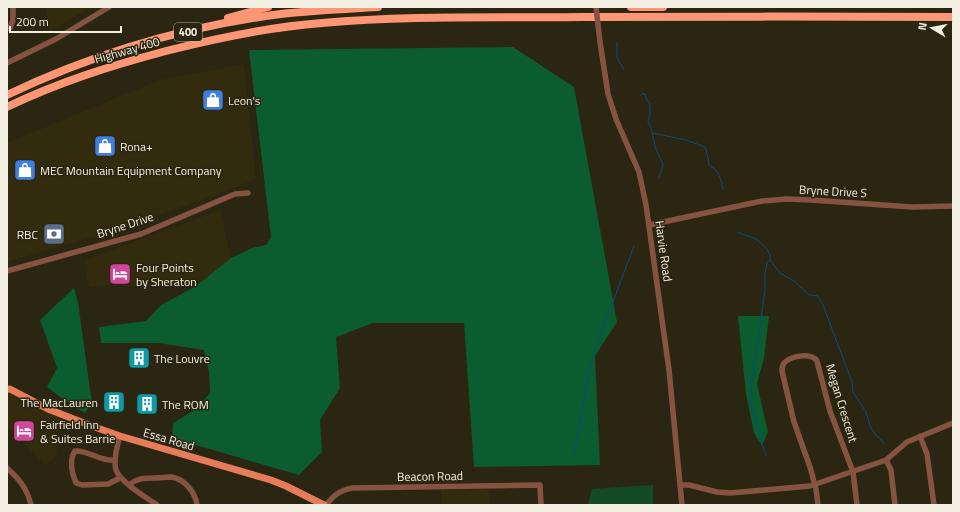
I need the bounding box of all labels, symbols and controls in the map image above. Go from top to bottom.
scale bar [10,8,121,34]
north arrow [912,8,952,48]
text: 200 m [16,12,49,31]
text: N [914,21,931,31]
road number: 400 [174,23,202,41]
street label: Highway 400 [92,32,162,68]
shop icon: Leon's [200,87,226,113]
place label: Leon's [228,91,261,110]
shop icon: Rona+ [92,133,118,159]
place label: Rona+ [120,137,153,156]
shop icon: MEC Mountain Equipment Company [12,157,38,183]
place label: MEC Mountain Equipment Company [40,161,222,180]
street label: Bryne Drive S [799,180,867,202]
street label: Bryne Drive [94,207,156,243]
street label: Harvie Road [650,219,678,283]
bank icon: RBC [41,221,67,247]
place label: RBC [17,225,38,244]
place label: Four Points by Sheraton [136,258,197,291]
hotel icon: Four Points by Sheraton [107,261,133,287]
building icon: The Louvre [126,345,152,371]
place label: The Louvre [154,349,210,368]
street label: Megan Crescent [821,361,863,445]
building icon: The MacLauren [101,389,127,415]
building icon: The ROM [134,391,160,417]
place label: The MacLauren [21,393,98,412]
place label: The ROM [162,395,209,414]
place label: Fairfield Inn & Suites Barrie [40,415,115,448]
hotel icon: Fairfield Inn & Suites Barrie [11,418,37,444]
street label: Essa Road [141,423,197,455]
street label: Beacon Road [397,466,463,486]

